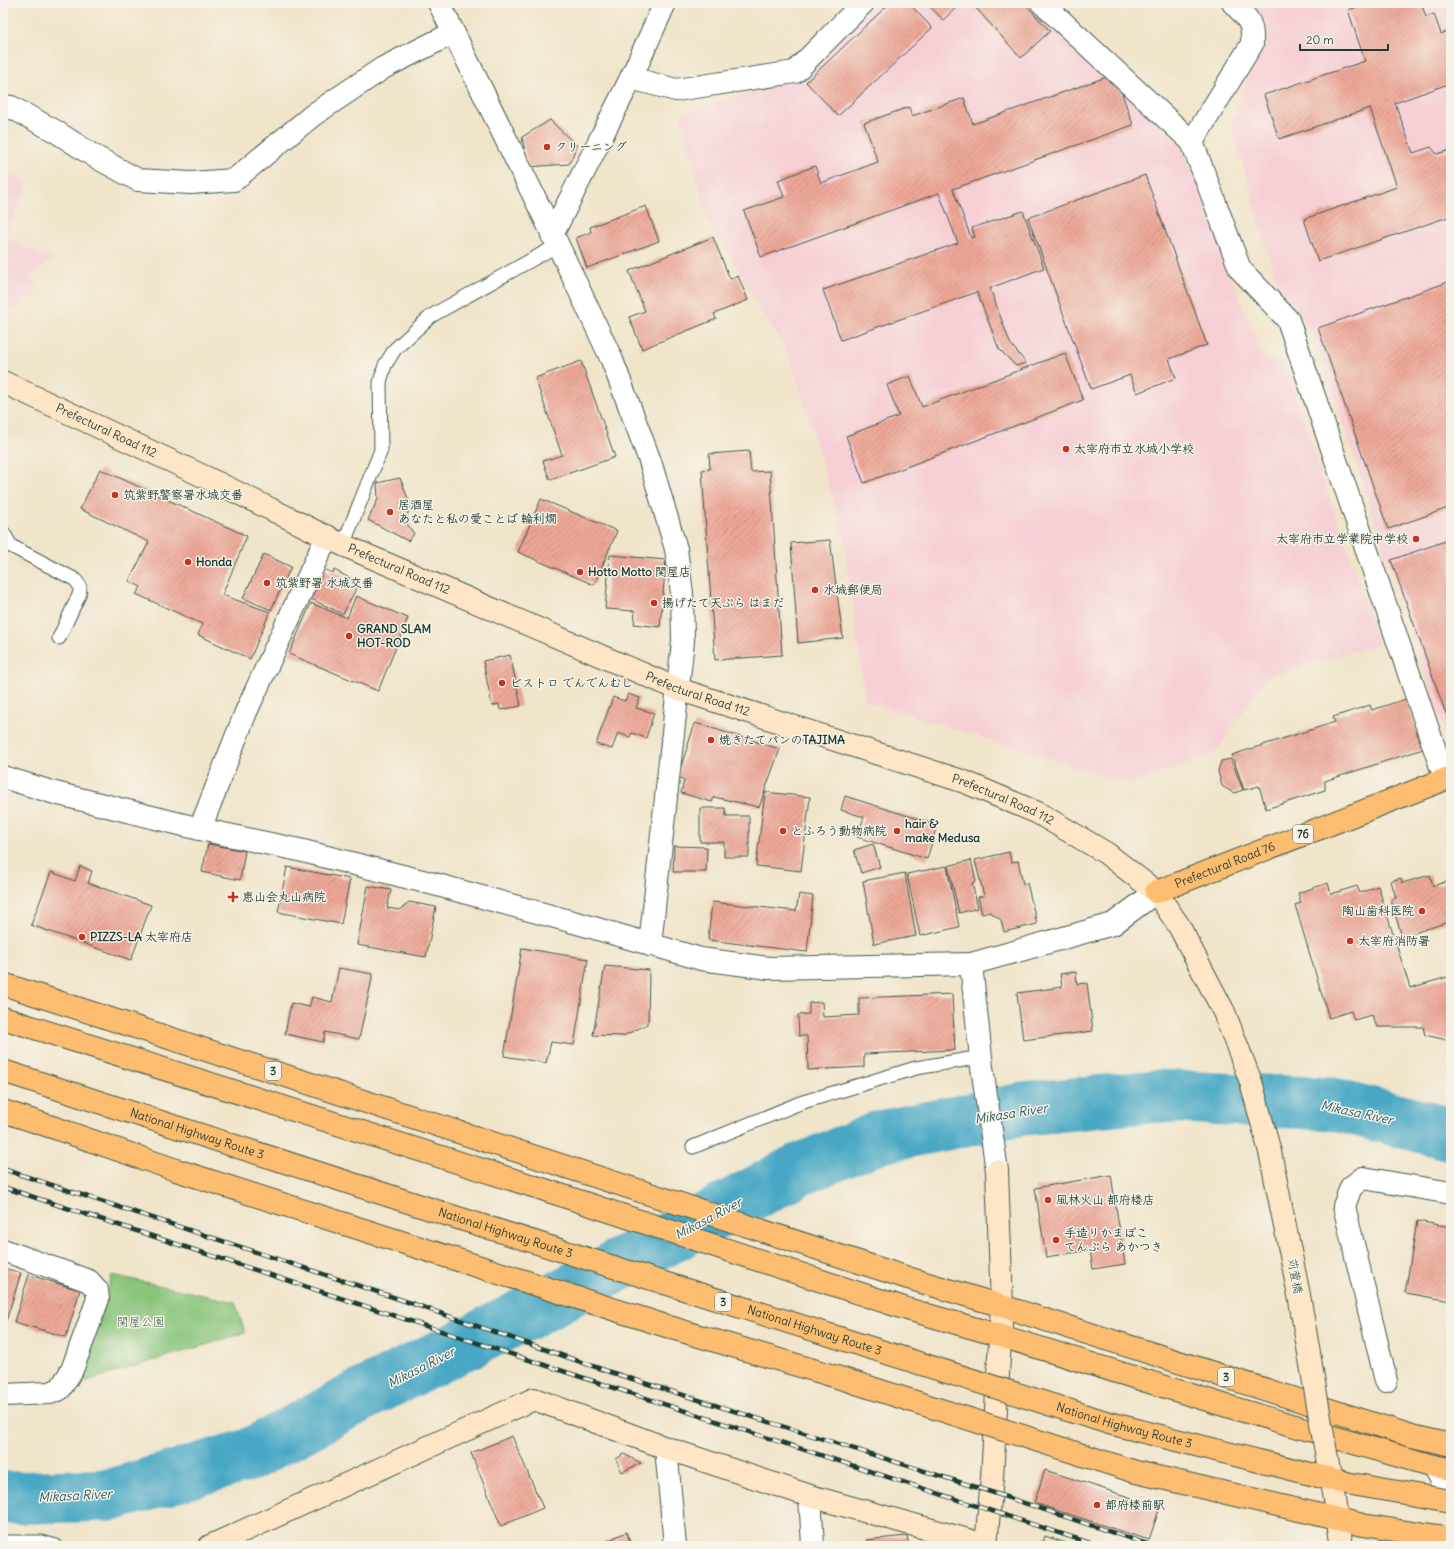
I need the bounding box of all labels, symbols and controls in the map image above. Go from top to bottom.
scale bar [1300,26,1388,52]
text: 20 m [1306,32,1334,47]
place label: クリーニング [555,139,627,154]
marker: クリーニング [542,142,552,152]
street label: Prefectural Road 112 [53,400,160,460]
place label: 太宰府市立水城小学校 [1074,441,1194,456]
marker: 太宰府市立水城小学校 [1061,444,1071,454]
place label: 筑紫野警察署水城交番 [123,487,243,502]
marker: 筑紫野警察署水城交番 [110,490,120,500]
place label: 居酒屋 あなたと私の愛ことば 輪利燗 [398,497,557,526]
marker: 居酒屋 あなたと私の愛ことば 輪利燗 [385,507,395,517]
place label: 太宰府市立学業院中学校 [1276,531,1408,546]
marker: 太宰府市立学業院中学校 [1411,534,1421,544]
street label: Prefectural Road 112 [346,540,453,597]
place label: Honda [196,554,232,569]
marker: Honda [183,557,193,567]
place label: Hotto Motto 関屋店 [588,564,691,579]
marker: Hotto Motto 関屋店 [575,567,585,577]
place label: 筑紫野署 水城交番 [275,575,374,590]
marker: 筑紫野署 水城交番 [262,578,272,588]
place label: 水城郵便局 [823,582,883,597]
marker: 水城郵便局 [810,585,820,595]
place label: 揚げたて天ぷら はまだ [662,595,785,610]
marker: 揚げたて天ぷら はまだ [649,598,659,608]
place label: GRAND SLAM HOT-ROD [357,621,431,650]
marker: GRAND SLAM HOT-ROD [344,631,354,641]
street label: Prefectural Road 112 [643,668,752,719]
place label: ビストロ でんでんむし [510,675,633,690]
marker: ビストロ でんでんむし [497,678,507,688]
place label: 焼きたてパンのTAJIMA [719,732,845,747]
marker: 焼きたてパンのTAJIMA [706,735,716,745]
street label: Prefectural Road 112 [950,770,1057,828]
place label: hair & make Medusa [905,816,980,845]
place label: とふろう動物病院 [791,823,887,838]
road number: 76 [1293,825,1313,843]
marker: とふろう動物病院 [778,826,788,836]
marker: hair & make Medusa [892,826,902,836]
street label: Prefectural Road 76 [1172,838,1277,891]
place label: 恵山会丸山病院 [242,889,326,904]
marker: 恵山会丸山病院 [227,891,239,903]
place label: 陶山歯科医院 [1342,903,1414,918]
marker: 陶山歯科医院 [1417,906,1427,916]
place label: PIZZS-LA 太宰府店 [90,929,193,944]
marker: PIZZS-LA 太宰府店 [77,932,87,942]
place label: 太宰府消防署 [1358,933,1430,948]
marker: 太宰府消防署 [1345,936,1355,946]
road number: 3 [265,1062,281,1080]
water label: Mikasa River [1319,1097,1396,1129]
water label: Mikasa River [973,1099,1050,1128]
street label: National Highway Route 3 [128,1105,266,1162]
place label: 風林火山 都府楼店 [1056,1192,1155,1207]
water label: Mikasa River [672,1193,746,1243]
marker: 風林火山 都府楼店 [1043,1195,1053,1205]
street label: National Highway Route 3 [437,1204,575,1261]
place label: 手造りかまぼこ てんぷら あかつき [1064,1225,1163,1254]
marker: 手造りかまぼこ てんぷら あかつき [1051,1235,1061,1245]
street label: 苅萱橋 [1285,1257,1306,1295]
road number: 3 [715,1293,731,1311]
street label: National Highway Route 3 [746,1302,884,1358]
park label: 関屋公園 [117,1314,165,1329]
water label: Mikasa River [385,1342,459,1392]
road number: 3 [1218,1368,1234,1386]
street label: National Highway Route 3 [1055,1399,1194,1451]
water label: Mikasa River [38,1485,114,1506]
place label: 都府楼前駅 [1105,1497,1165,1512]
marker: 都府楼前駅 [1092,1500,1102,1510]

